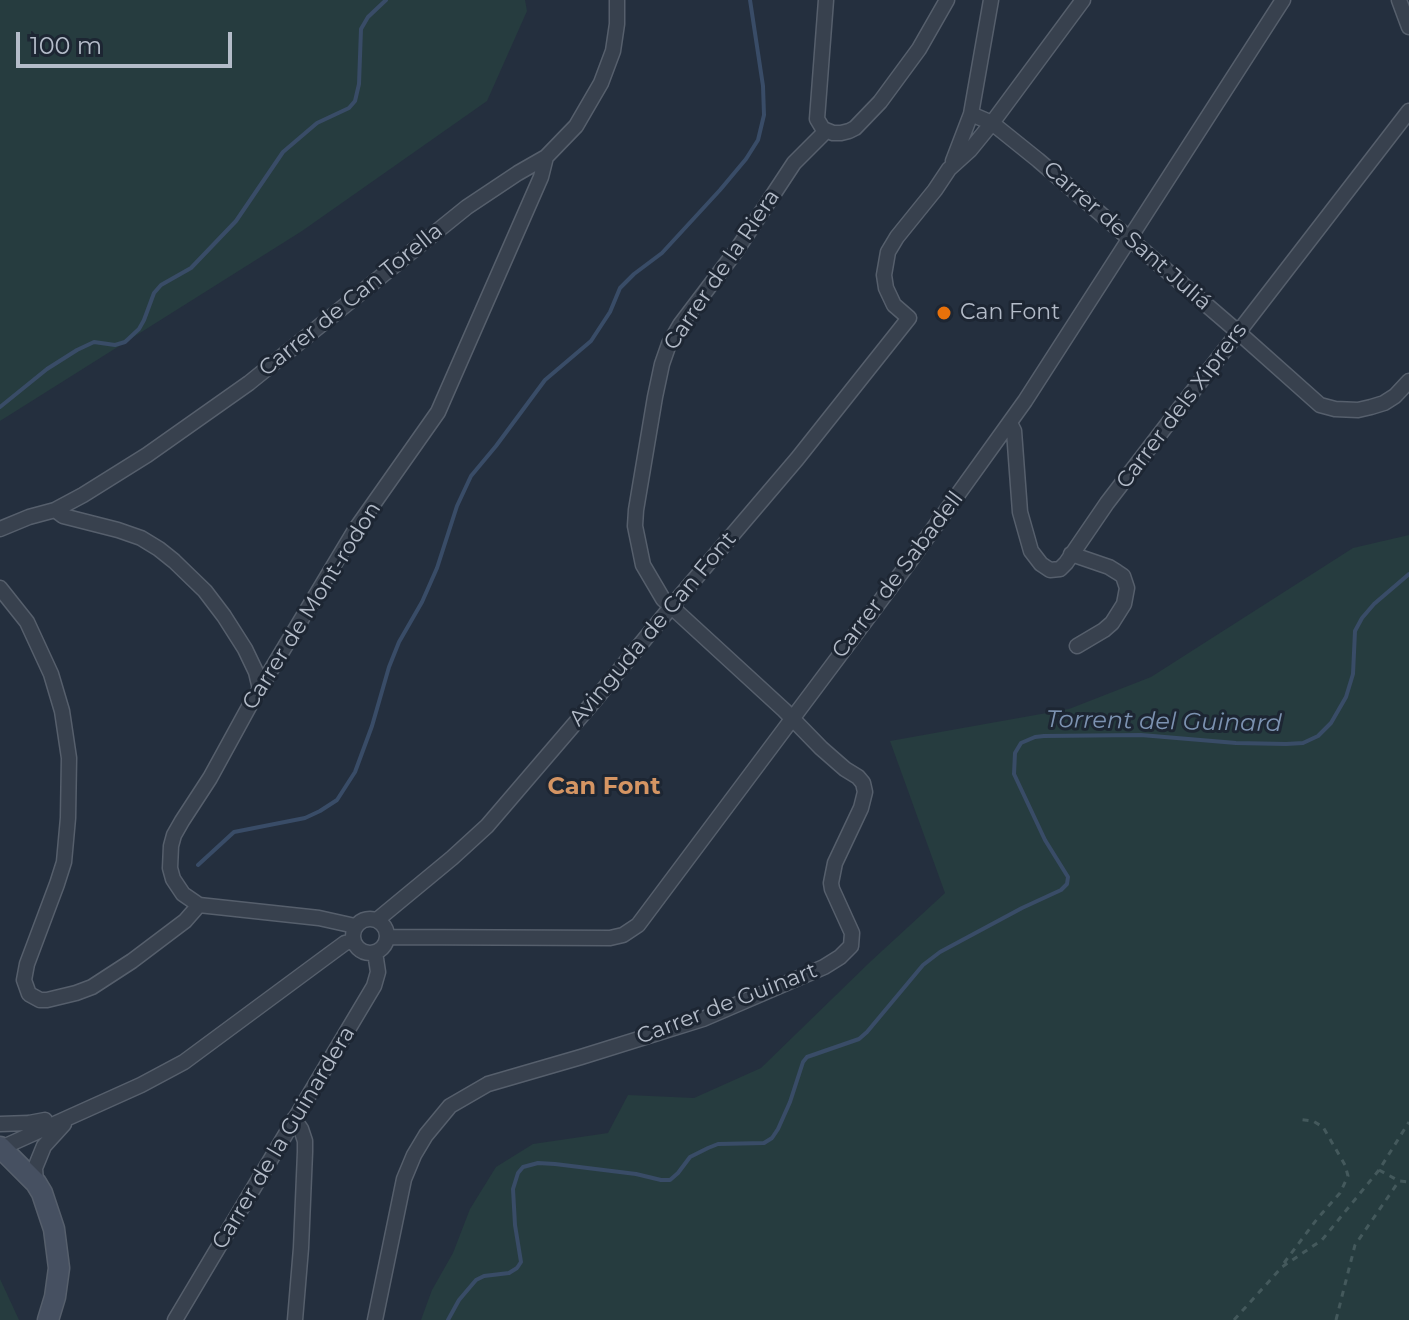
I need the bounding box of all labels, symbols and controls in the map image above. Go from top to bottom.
scale bar [20,16,236,66]
text: 100 m [30,31,102,60]
street label: Carrer de Sant Juliá [1038,156,1216,316]
street label: Carrer de la Riera [658,185,786,355]
street label: Carrer de Can Torella [254,218,448,382]
place label: Can Font [960,300,1060,326]
marker: Can Font [935,304,953,322]
street label: Carrer dels Xiprers [1111,318,1253,494]
street label: Carrer de Sabadell [827,486,969,664]
street label: Carrer de Mont-rodon [237,497,387,715]
street label: Avinguda de Can Font [564,526,742,732]
water label: Torrent del Guinard [1046,706,1282,738]
district label: Can Font [547,773,661,801]
street label: Carrer de Guinart [633,957,821,1051]
street label: Carrer de la Guinardera [207,1022,361,1254]

